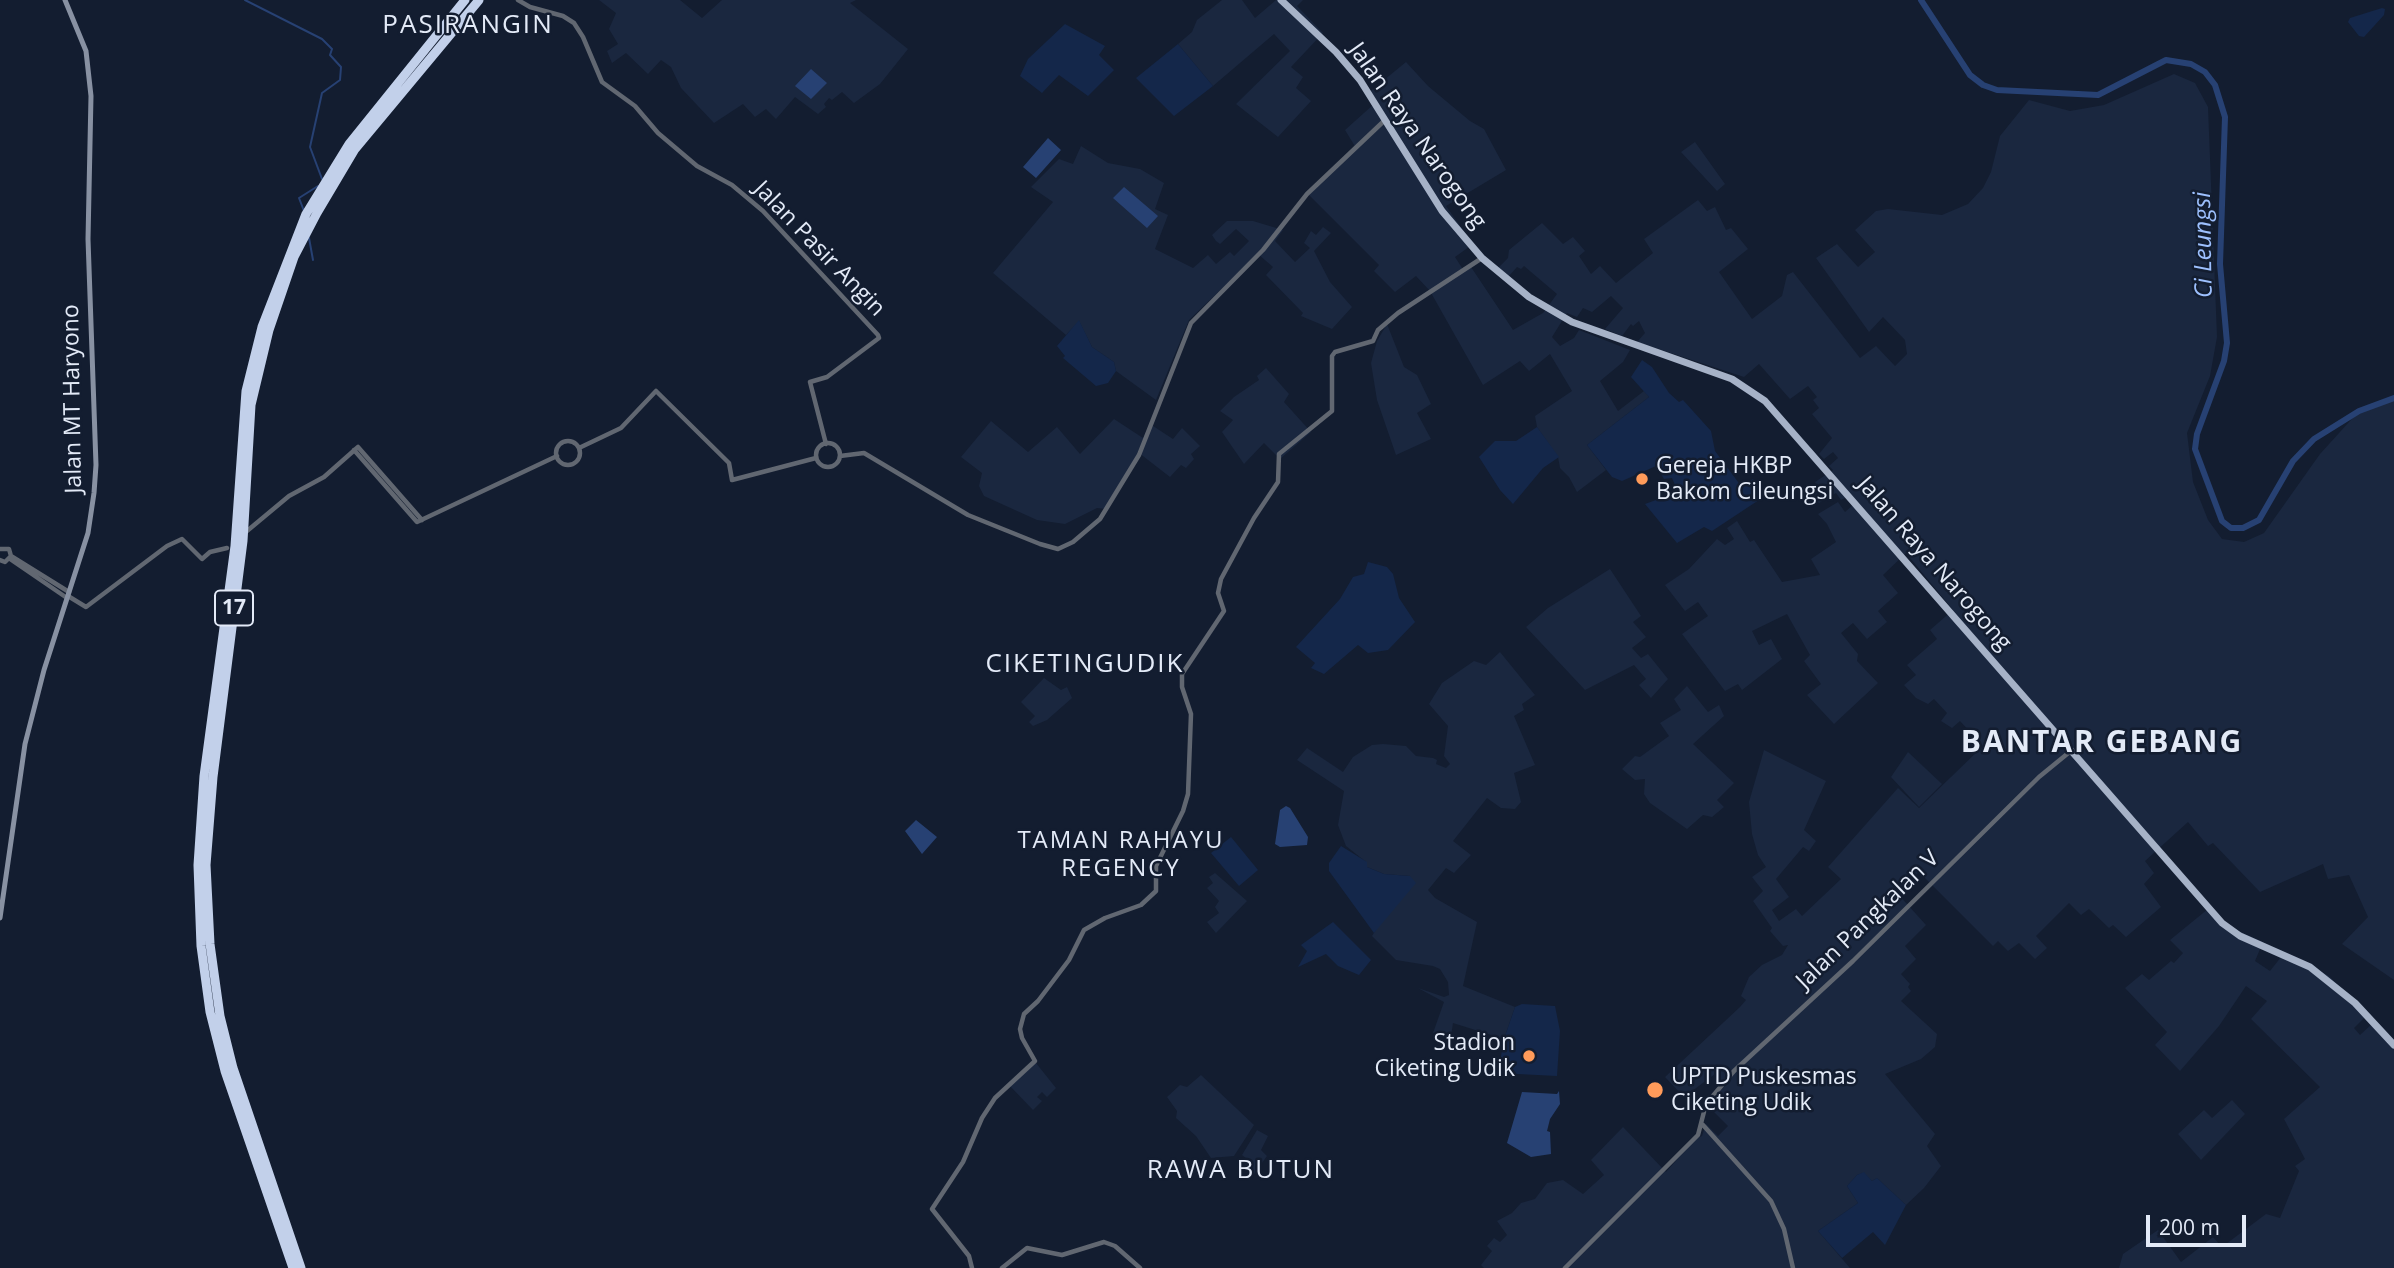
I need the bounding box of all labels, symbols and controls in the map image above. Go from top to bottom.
district label: PASIRANGIN [384,10,552,42]
street label: Jalan Raya Narogong [1342,38,1492,234]
street label: Jalan Pasir Angin [747,176,891,322]
water label: Ci Leungsi [2189,192,2219,298]
street label: Jalan MT Haryono [58,304,88,494]
place label: Gereja HKBP Bakom Cileungsi [1656,452,1833,506]
marker: Gereja HKBP Bakom Cileungsi [1634,471,1650,487]
street label: Jalan Raya Narogong [1851,472,2017,656]
road number: 17 [215,590,253,626]
district label: CIKETINGUDIK [987,649,1183,681]
district label: BANTAR GEBANG [1962,725,2242,761]
district label: TAMAN RAHAYU REGENCY [1019,827,1223,883]
street label: Jalan Pangkalan V [1791,845,1945,995]
place label: Stadion Ciketing Udik [1374,1029,1515,1083]
marker: Stadion Ciketing Udik [1521,1048,1537,1064]
place label: UPTD Puskesmas Ciketing Udik [1671,1063,1857,1117]
marker: UPTD Puskesmas Ciketing Udik [1645,1080,1665,1100]
district label: RAWA BUTUN [1148,1155,1334,1187]
scale bar [2149,1202,2249,1246]
text: 200 m [2159,1213,2220,1241]

